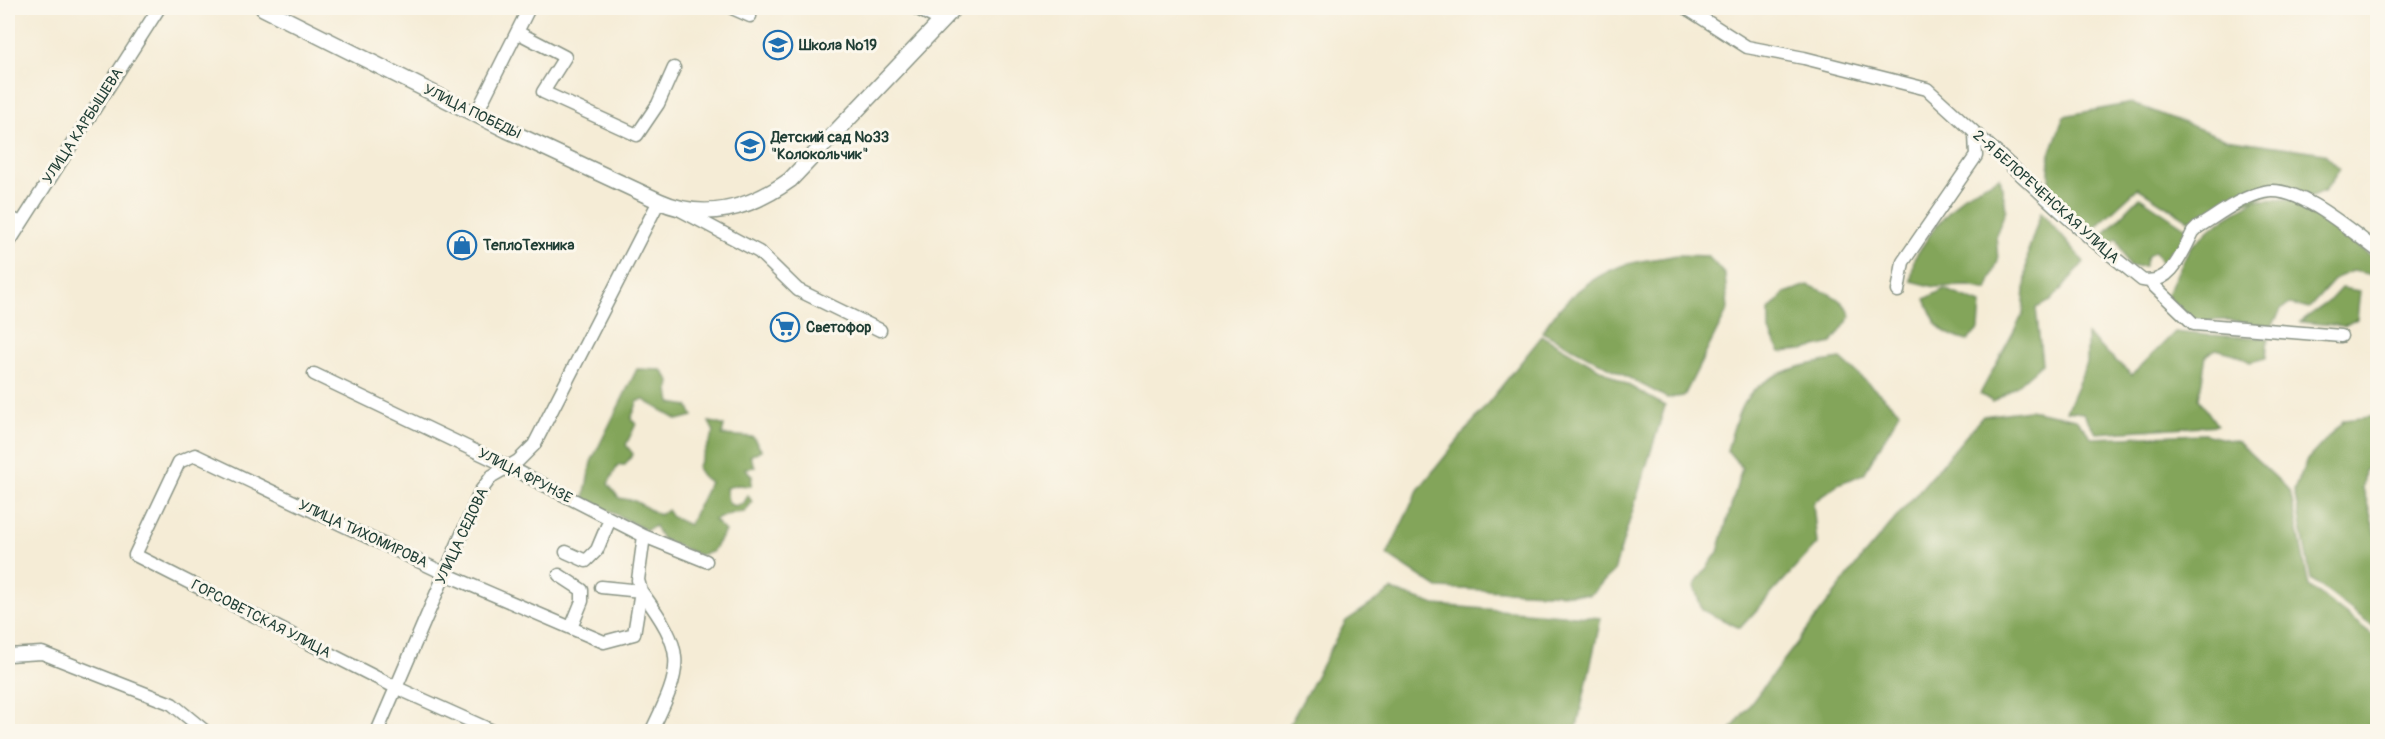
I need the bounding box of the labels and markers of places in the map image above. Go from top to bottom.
school or university icon: Школа №19 [762,29,794,61]
place label: Школа №19 [798,36,877,55]
place label: Детский сад №33 "Колокольчик" [770,128,889,164]
school or university icon: Детский сад №33 "Колокольчик" [734,130,766,162]
shop icon: ТеплоТехника [446,229,478,261]
place label: ТеплоТехника [482,236,574,255]
supermarket icon: Светофор [769,311,801,343]
place label: Светофор [806,318,871,337]

